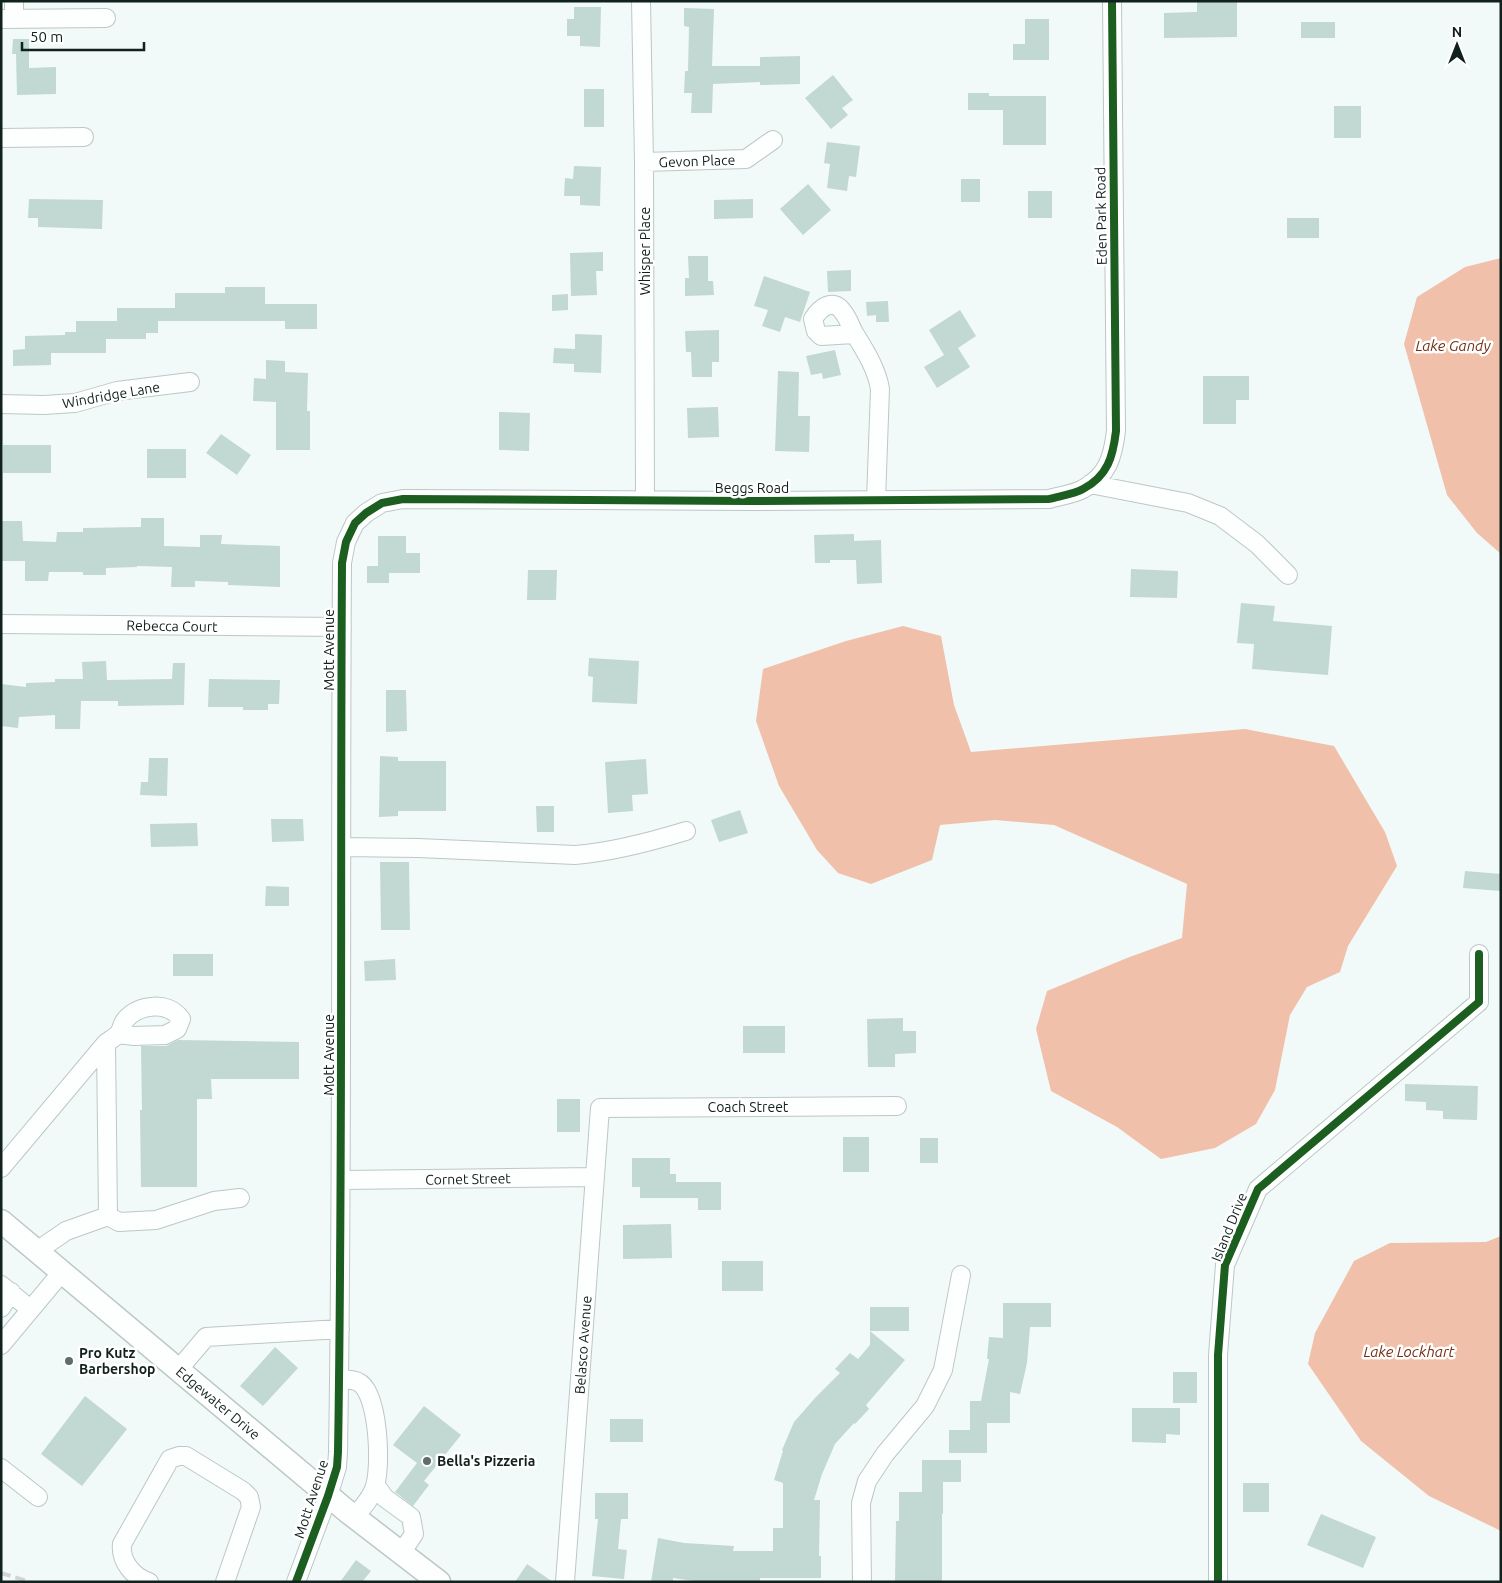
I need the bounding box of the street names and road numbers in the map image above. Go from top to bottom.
street label: Gevon Place [658,152,736,170]
street label: Eden Park Road [1092,167,1110,265]
street label: Whisper Place [637,207,653,295]
street label: Windridge Lane [61,379,161,411]
street label: Beggs Road [715,480,789,496]
street label: Mott Avenue [321,609,337,691]
street label: Rebecca Court [126,617,218,635]
street label: Mott Avenue [321,1014,337,1096]
street label: Coach Street [708,1099,789,1115]
street label: Cornet Street [425,1170,511,1188]
street label: Island Drive [1208,1190,1250,1264]
street label: Belasco Avenue [572,1295,594,1395]
street label: Edgewater Drive [173,1363,263,1443]
street label: Mott Avenue [291,1458,331,1540]

